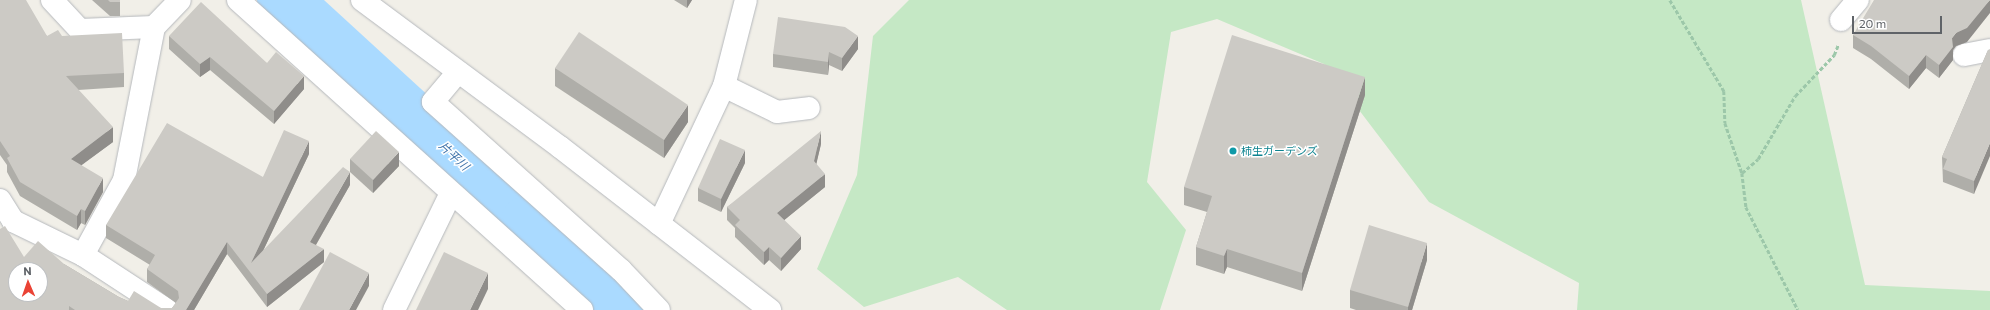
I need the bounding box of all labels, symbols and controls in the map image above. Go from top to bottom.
scale bar [1854,8,1944,34]
text: 20 m [1859,16,1886,30]
water label: 片平川 [436,138,472,174]
place label: 柿生ガーデンズ [1241,144,1318,158]
marker: 柿生ガーデンズ [1228,146,1238,156]
north arrow [8,262,48,302]
text: N [23,264,32,277]

